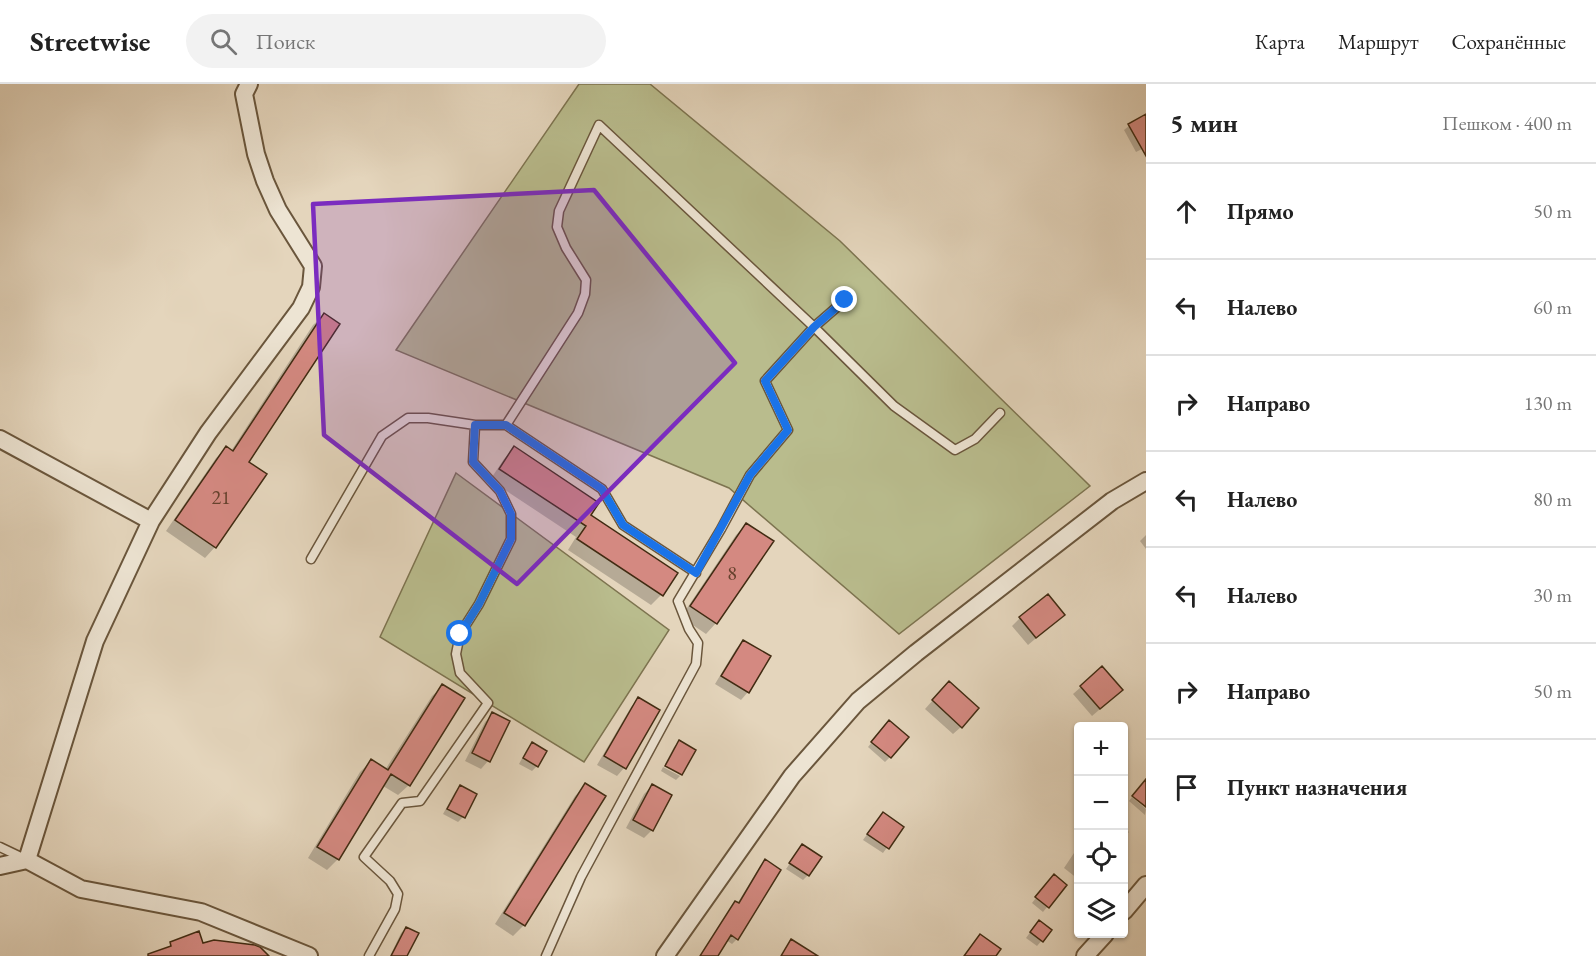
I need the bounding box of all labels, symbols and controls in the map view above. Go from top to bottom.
search box [186,14,606,68]
text: Streetwise [30,23,150,59]
icon: search [207,25,240,58]
text: Поиск [255,27,315,56]
text: Карта [1255,28,1305,55]
text: Маршрут [1338,28,1419,55]
text: Сохранённые [1452,28,1566,55]
text: 5 мин [1170,106,1238,140]
text: Пешком · 400 m [1442,110,1572,136]
icon: ahead [1170,195,1203,228]
text: Прямо [1227,197,1294,226]
text: 50 m [1533,198,1572,224]
route end [831,286,857,312]
icon: left [1170,291,1203,324]
text: Налево [1227,293,1297,322]
text: 60 m [1533,294,1572,320]
icon: right [1170,387,1203,420]
text: Направо [1227,389,1310,418]
text: 130 m [1524,390,1572,416]
icon: left [1170,483,1203,516]
house number: 21 [211,484,231,510]
text: Налево [1227,485,1297,514]
text: 80 m [1533,486,1572,512]
house number: 8 [727,560,737,586]
icon: left [1170,579,1203,612]
text: Налево [1227,581,1297,610]
text: 30 m [1533,582,1572,608]
route start [446,620,472,646]
icon: right [1170,675,1203,708]
text: Направо [1227,677,1310,706]
text: 50 m [1533,678,1572,704]
map controls [1074,722,1128,938]
button: + [1074,722,1128,776]
icon: arrive [1170,771,1203,804]
text: Пункт назначения [1227,773,1407,802]
button: − [1074,776,1128,830]
button: locate [1074,830,1128,884]
button: layers [1074,884,1128,938]

